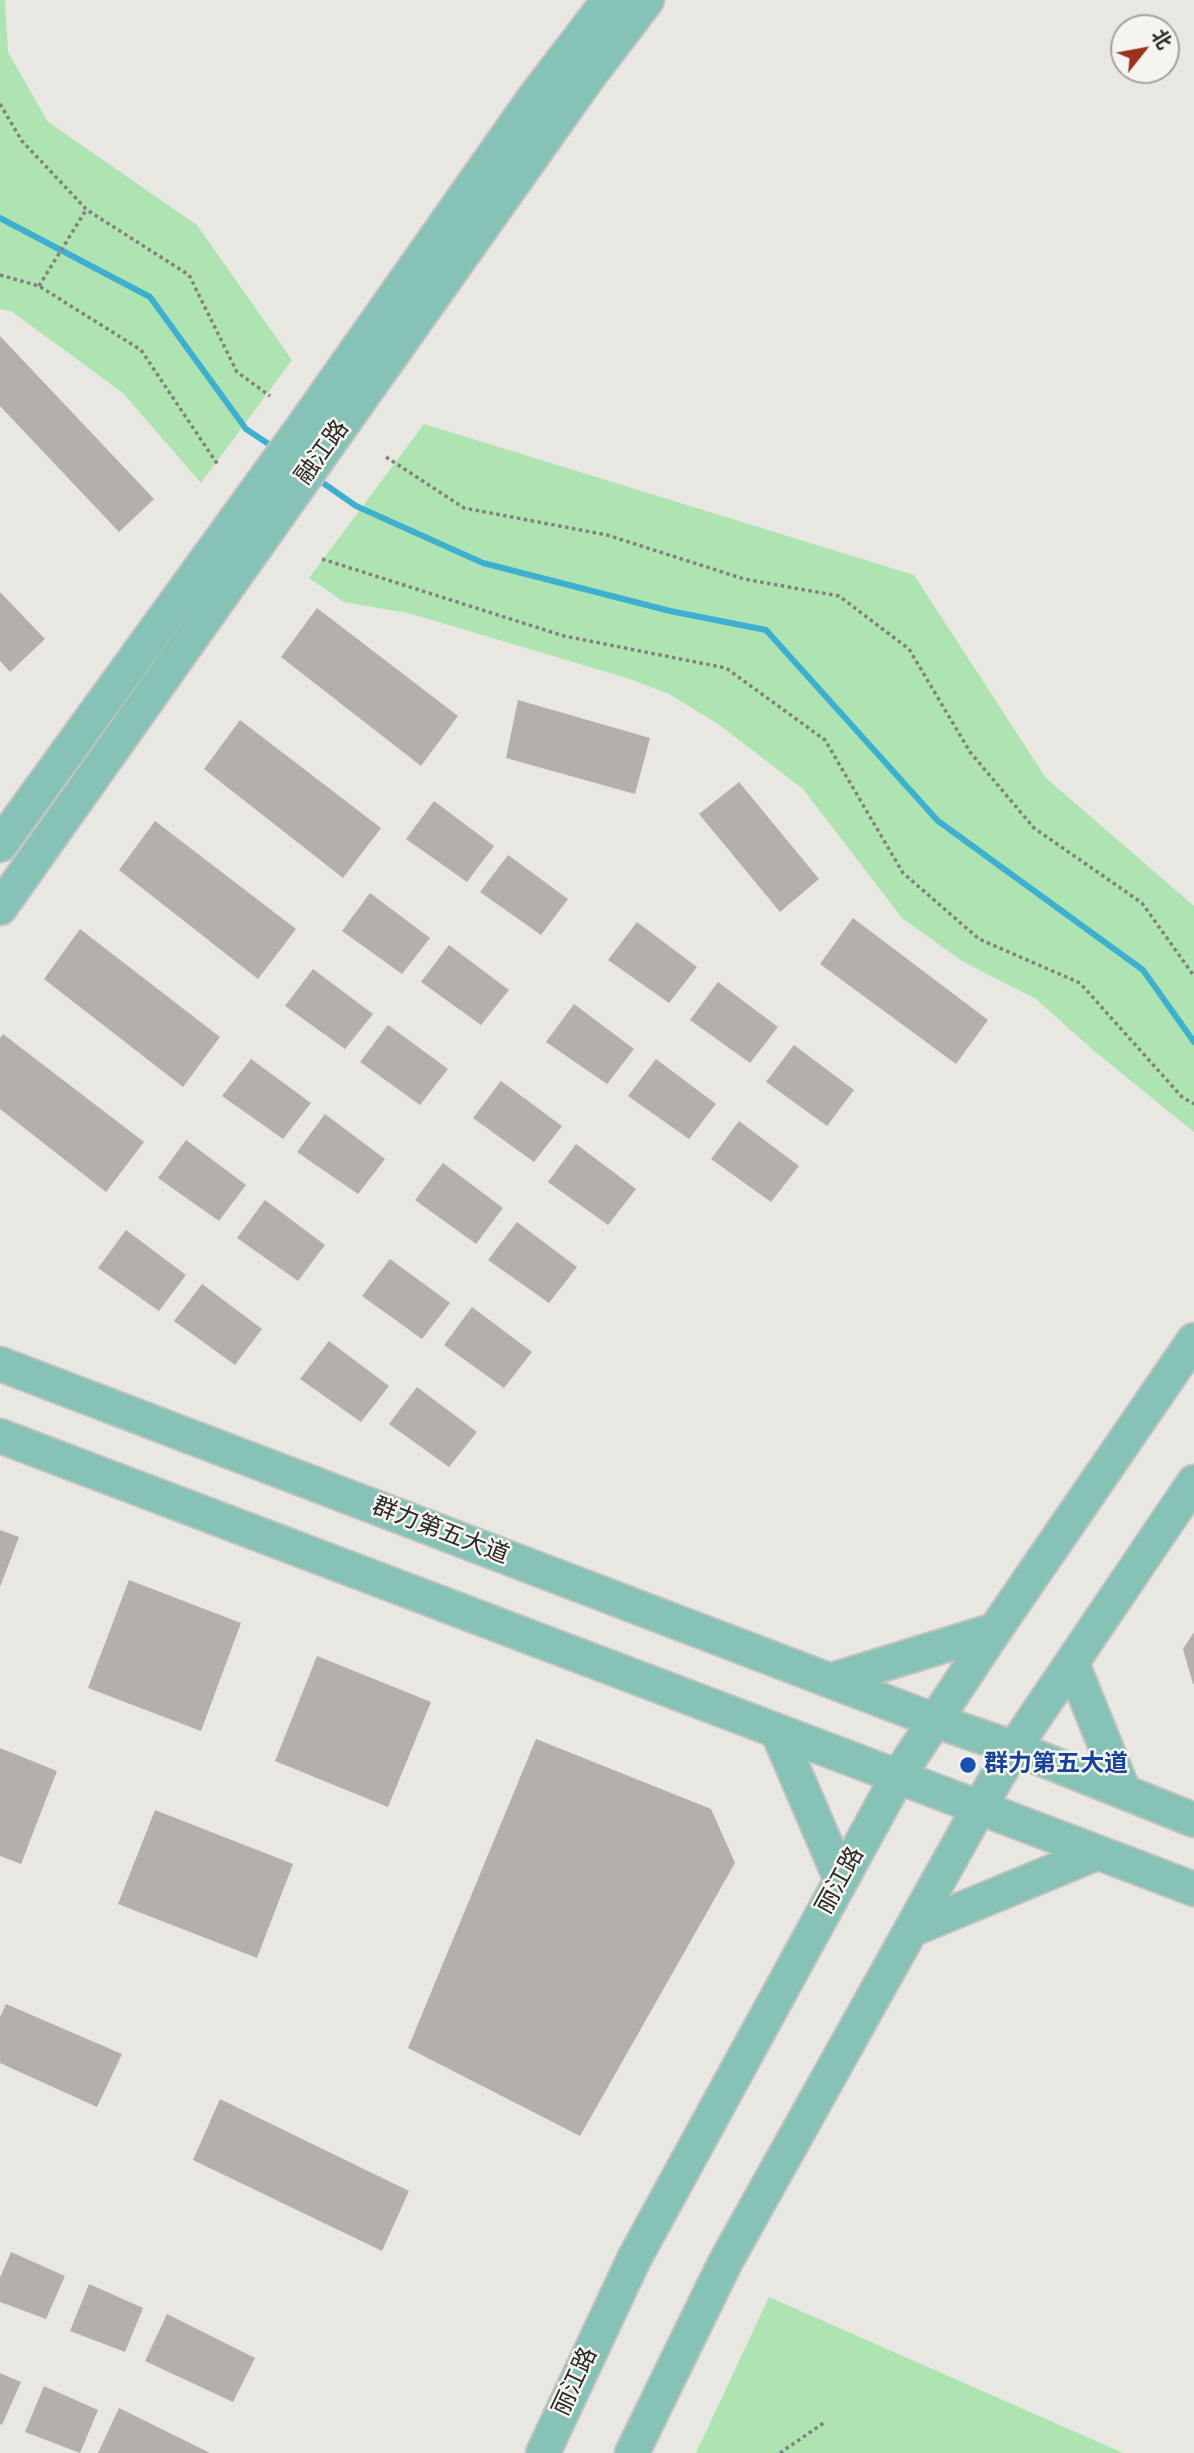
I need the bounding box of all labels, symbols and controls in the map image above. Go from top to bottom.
north arrow [1110,14,1180,84]
text: 北 [1147,25,1176,53]
street label: 融江路 [290,415,356,491]
street label: 群力第五大道 [368,1493,512,1571]
place label: 群力第五大道 [984,1751,1128,1779]
marker: 群力第五大道 [958,1755,978,1775]
street label: 丽江路 [811,1843,871,1919]
street label: 丽江路 [548,2343,604,2421]

